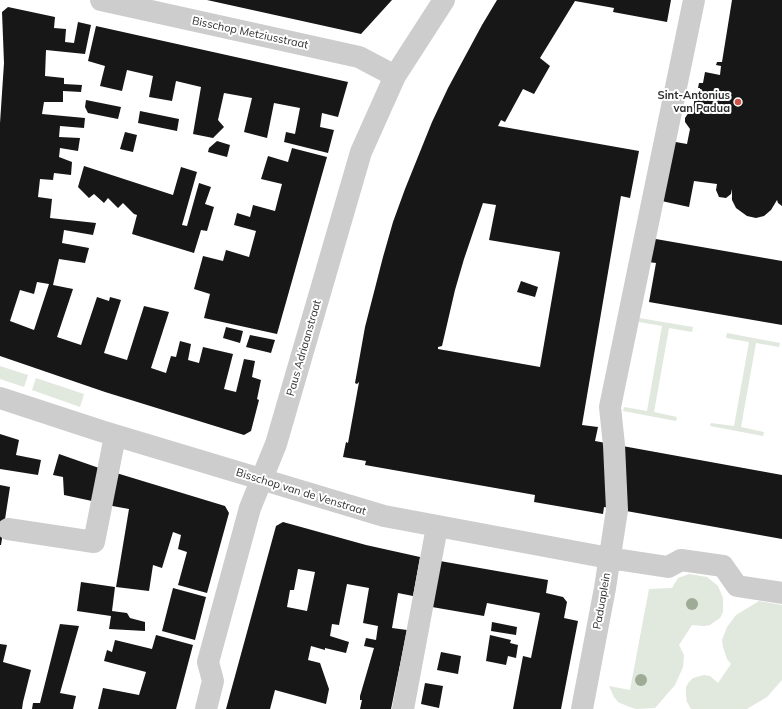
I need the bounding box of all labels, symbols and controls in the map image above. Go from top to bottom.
street label: Bisschop Metziusstraat [191,14,309,52]
place label: Sint-Antonius van Padua [658,89,730,115]
marker: Sint-Antonius van Padua [733,97,743,107]
street label: Paus Adriaanstraat [284,298,324,398]
street label: Bisschop van de Venstraat [234,466,368,518]
street label: Paduaplein [591,572,613,630]

